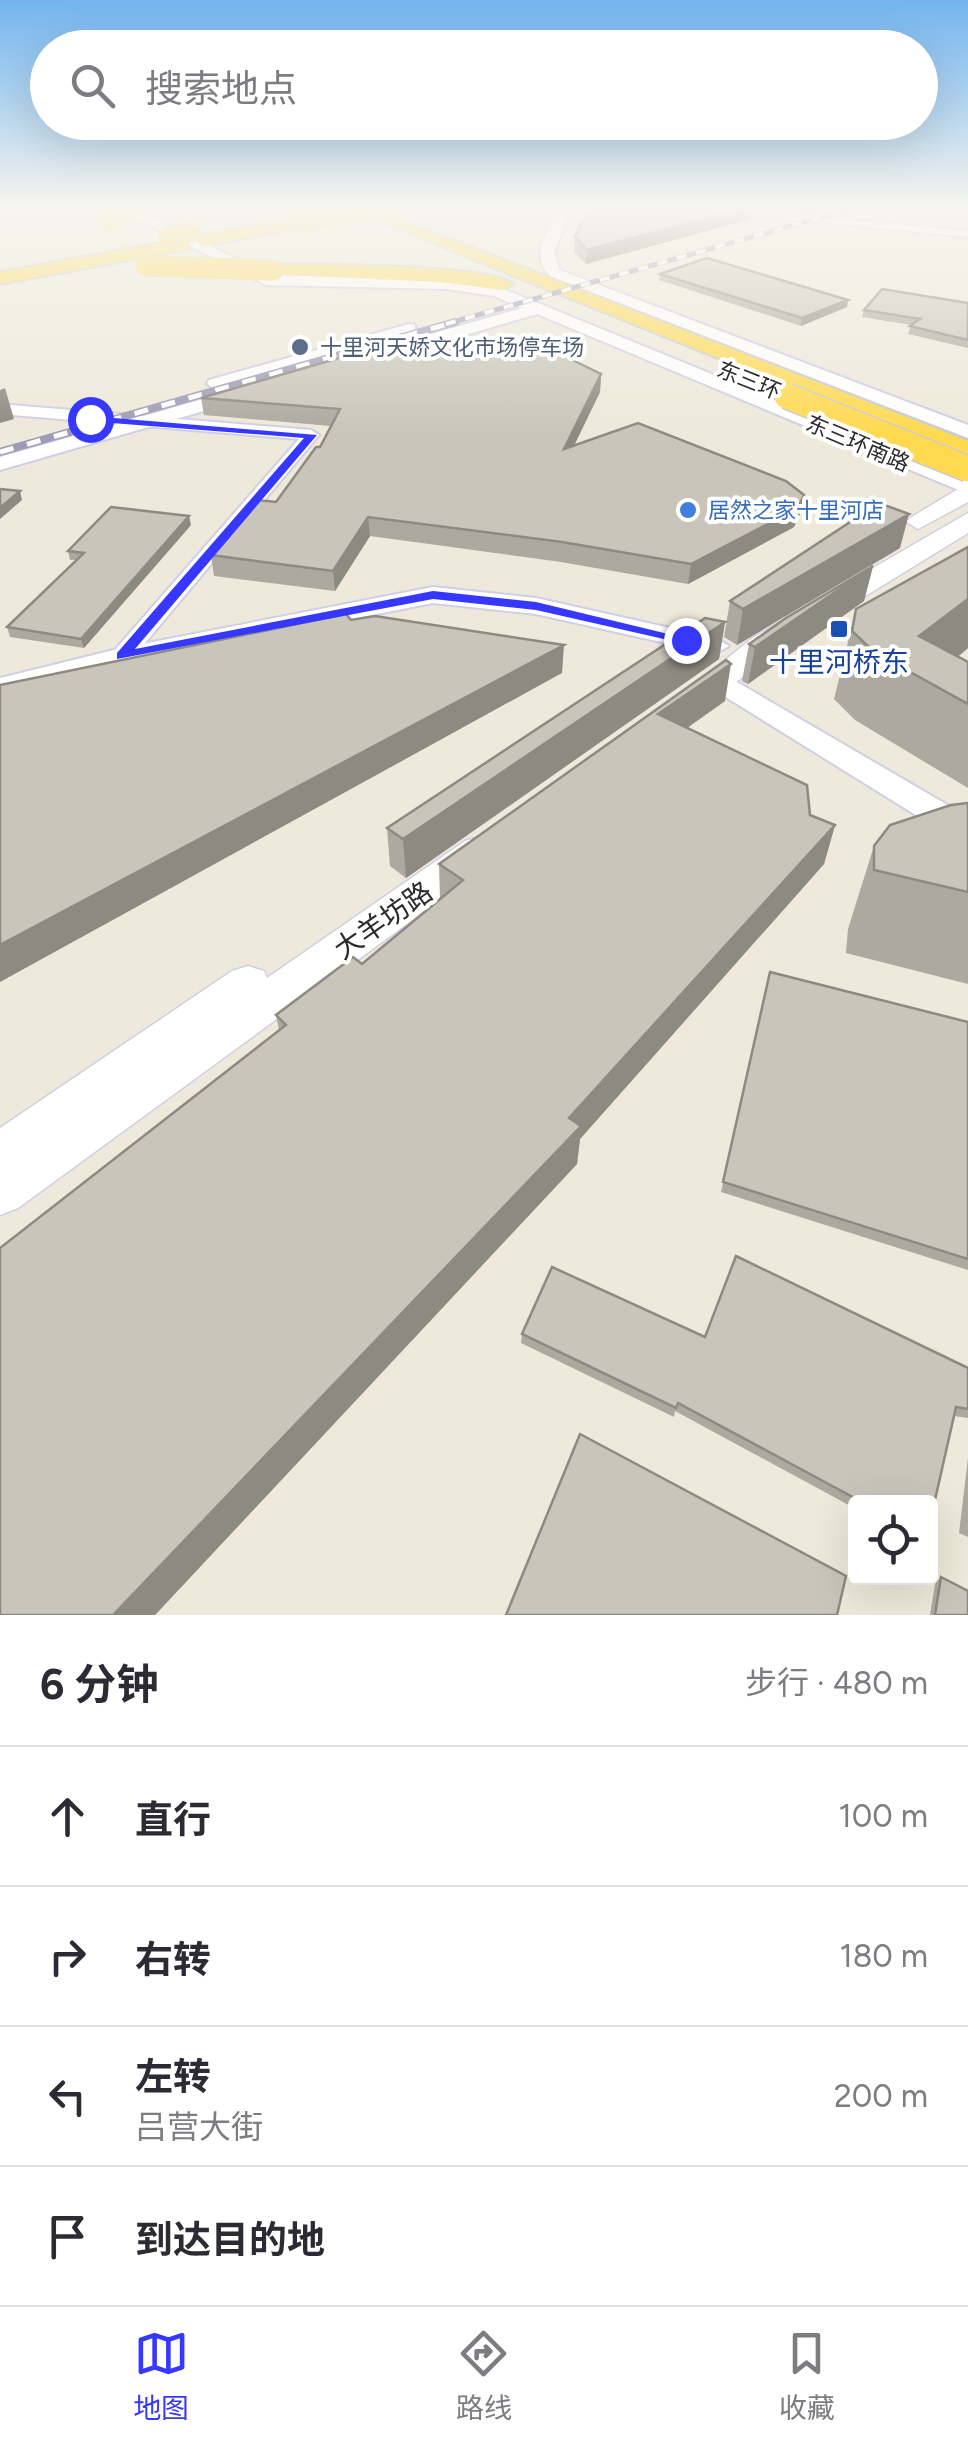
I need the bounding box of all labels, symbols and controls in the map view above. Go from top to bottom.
search box [30,30,938,140]
icon: search [65,58,120,113]
text: 搜索地点 [145,66,297,112]
place label: 十里河天娇文化市场停车场 [320,334,584,361]
marker: 十里河天娇文化市场停车场 [289,336,311,358]
street label: 东三环 [713,356,784,405]
route start [68,397,114,443]
street label: 东三环南路 [802,410,914,477]
place label: 居然之家十里河店 [708,497,884,524]
marker: 居然之家十里河店 [677,499,699,521]
route end [664,618,710,664]
marker: 十里河桥东 [828,618,850,640]
place label: 十里河桥东 [769,645,909,679]
street label: 大羊坊路 [327,874,439,966]
map controls [848,1495,938,1585]
button: locate [848,1495,938,1585]
text: 6 分钟 [40,1659,158,1710]
text: 步行 · 480 m [745,1664,928,1702]
icon: ahead [40,1789,95,1844]
text: 直行 [135,1797,211,1843]
text: 100 m [839,1797,928,1835]
icon: right [40,1929,95,1984]
text: 右转 [135,1937,211,1983]
text: 180 m [839,1937,928,1975]
text: 左转 [135,2054,211,2100]
icon: left [40,2069,95,2124]
text: 200 m [834,2077,928,2115]
text: 吕营大街 [135,2108,263,2146]
icon: arrive [40,2209,95,2264]
text: 到达目的地 [135,2217,325,2263]
tab: 地图 [133,2326,189,2426]
tab: 路线 [456,2326,512,2426]
tab: 收藏 [779,2326,835,2426]

